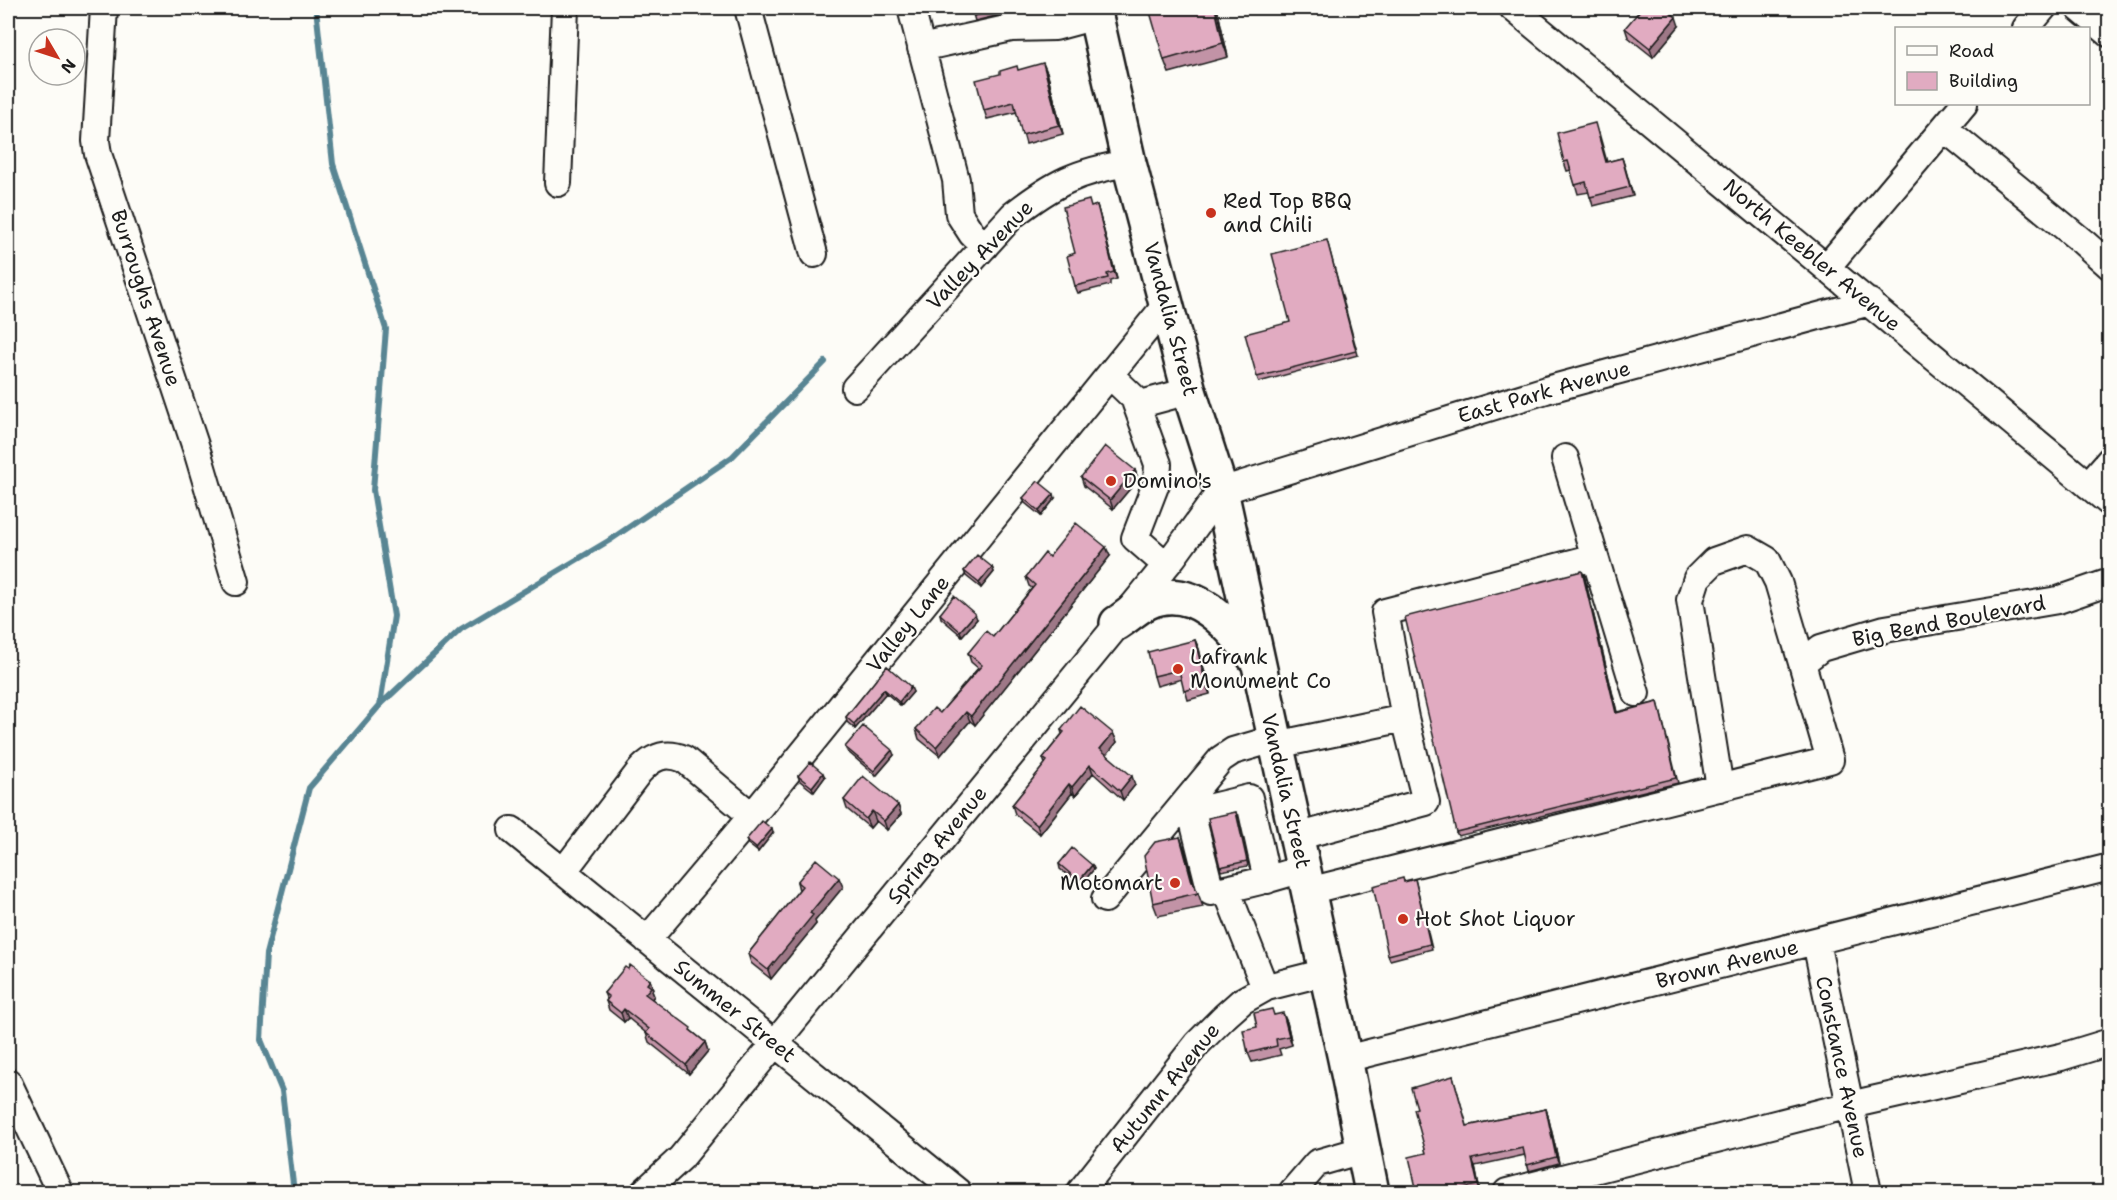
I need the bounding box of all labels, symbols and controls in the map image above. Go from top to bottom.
north arrow [27,27,87,87]
legend [1895,27,2090,105]
text: Road [1949,39,1994,63]
text: N [56,55,80,78]
text: Building [1949,69,2018,93]
street label: North Keebler Avenue [1717,172,1907,338]
place label: Red Top BBQ and Chili [1223,187,1352,239]
street label: Valley Avenue [920,194,1040,316]
street label: Burroughs Avenue [104,206,188,390]
marker: Red Top BBQ and Chili [1204,206,1218,220]
street label: Vandalia Street [1137,239,1205,399]
street label: East Park Avenue [1454,354,1634,430]
place label: Domino's [1123,467,1212,495]
marker: Domino's [1104,474,1118,488]
street label: Valley Lane [860,569,956,679]
street label: Big Bend Boulevard [1850,589,2048,653]
place label: Lafrank Monument Co [1190,643,1331,695]
marker: Lafrank Monument Co [1171,662,1185,676]
street label: Vandalia Street [1255,711,1317,871]
street label: Spring Avenue [881,780,993,910]
place label: Motomart [1060,869,1163,897]
marker: Motomart [1168,876,1182,890]
place label: Hot Shot Liquor [1415,905,1576,933]
marker: Hot Shot Liquor [1396,912,1410,926]
street label: Brown Avenue [1653,933,1801,995]
street label: Summer Street [668,953,802,1069]
street label: Constance Avenue [1809,973,1875,1161]
street label: Autumn Avenue [1104,1017,1226,1159]

